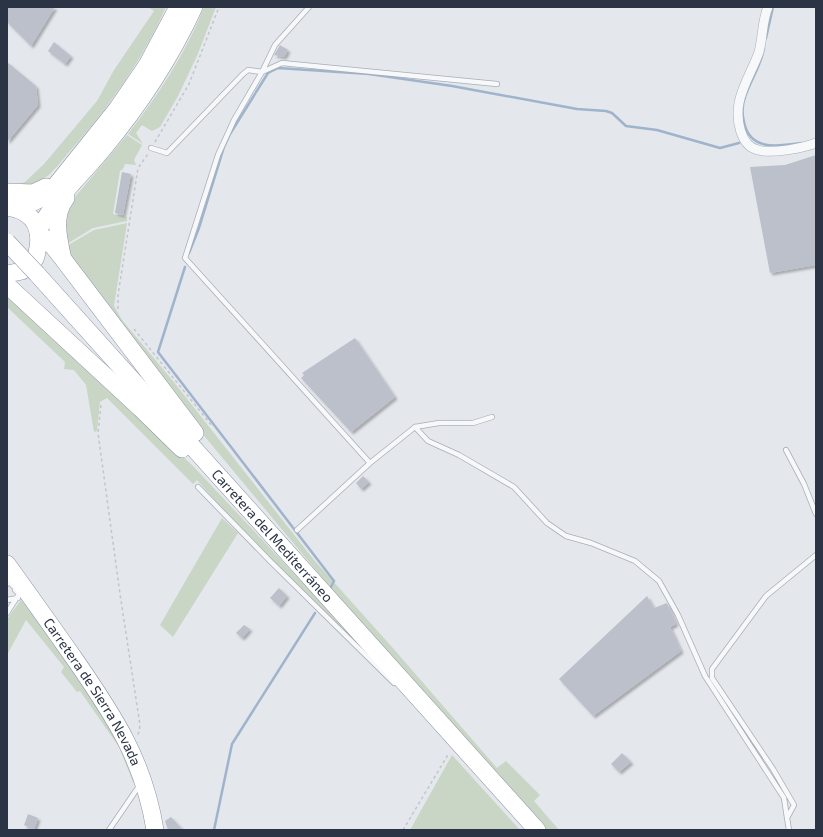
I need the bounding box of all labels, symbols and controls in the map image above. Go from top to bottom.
street label: Carretera del Mediterráneo [209,465,337,605]
street label: Carretera de Sierra Nevada [40,614,145,768]

